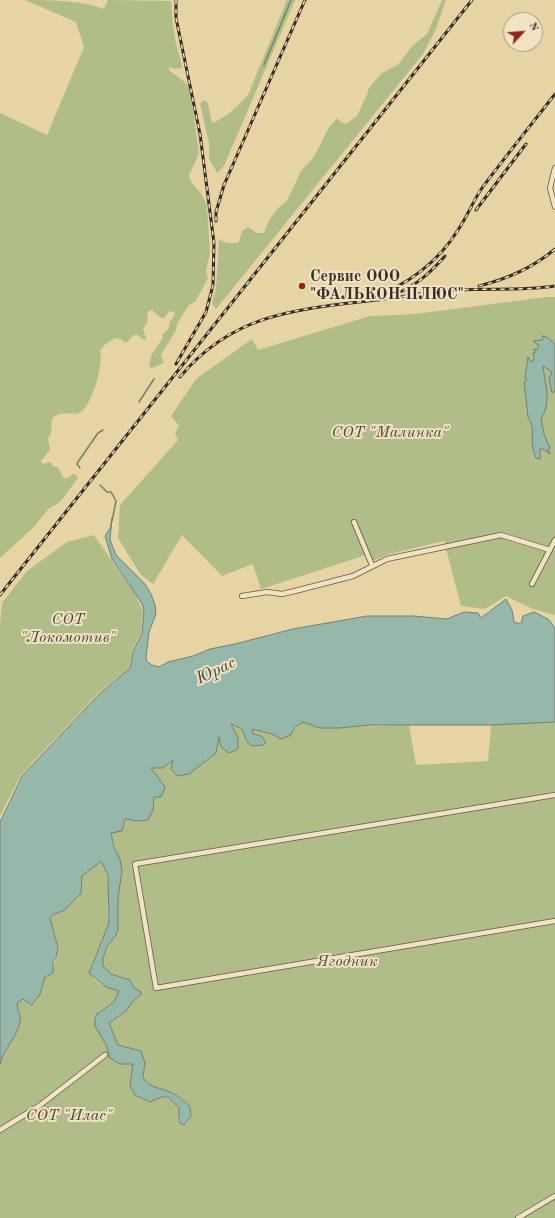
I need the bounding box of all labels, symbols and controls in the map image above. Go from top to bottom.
north arrow [503,12,543,52]
text: N [527,21,540,33]
place label: Сервис ООО "ФАЛЬКОН ПЛЮС" [310,267,464,305]
marker: Сервис ООО "ФАЛЬКОН ПЛЮС" [297,281,307,291]
park label: СОТ "Малинка" [332,423,448,443]
park label: СОТ "Локомотив" [20,610,116,648]
water label: Юрас [193,653,239,689]
park label: Ягодник [316,952,378,972]
park label: СОТ "Илас" [26,1106,112,1126]

